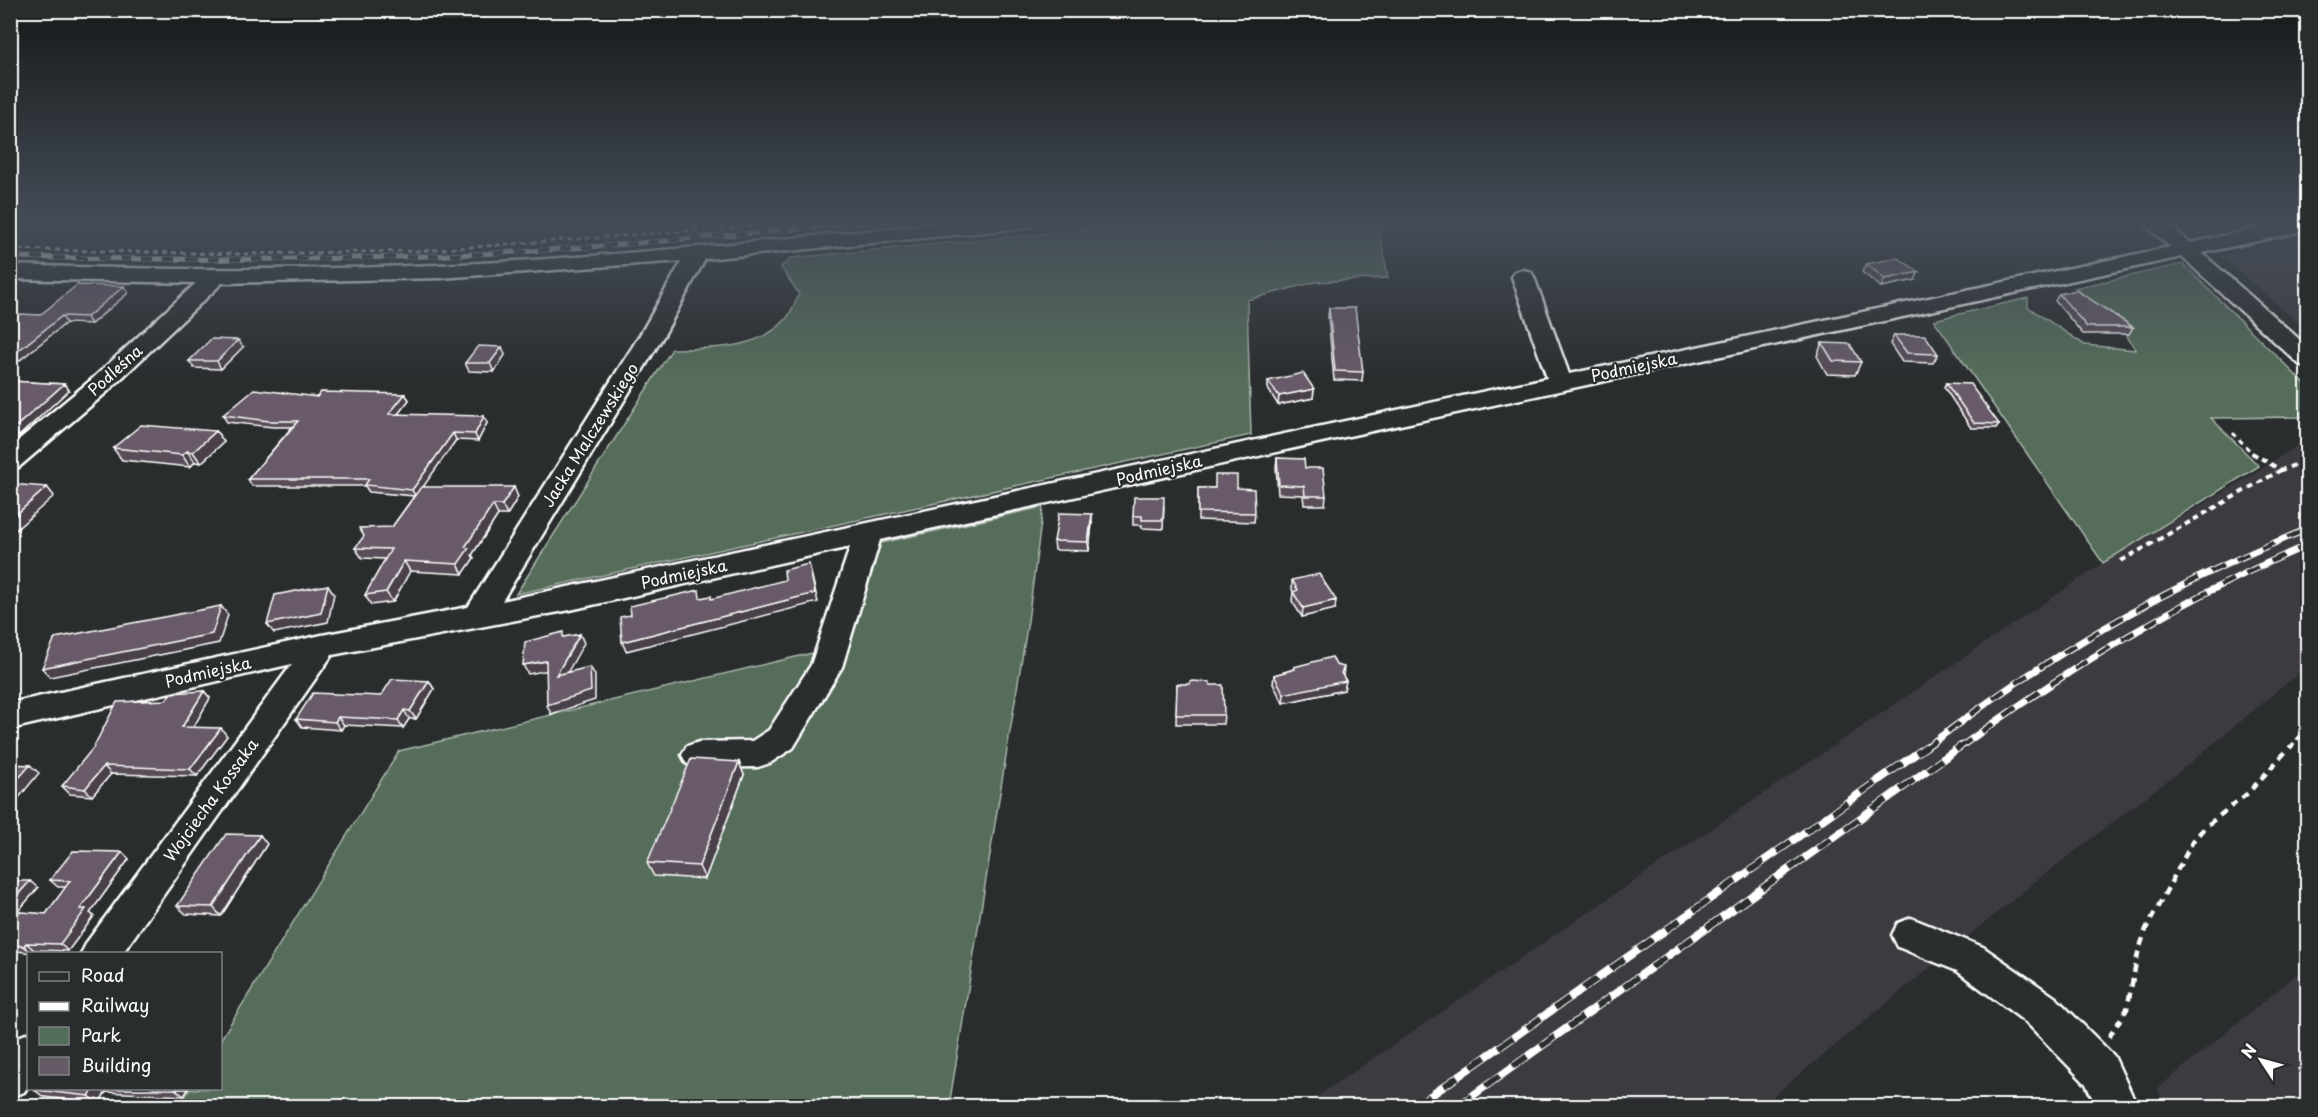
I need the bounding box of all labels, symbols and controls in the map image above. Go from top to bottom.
street label: Podleśna [82,338,147,400]
street label: Podmiejska [1589,345,1679,387]
street label: Jacka Malczewskiego [535,358,643,511]
street label: Podmiejska [1114,448,1204,491]
street label: Podmiejska [639,552,729,594]
street label: Podmiejska [163,650,253,693]
street label: Wojciecha Kossaka [157,733,263,866]
legend [27,952,222,1090]
text: Road [81,961,125,988]
text: Railway [81,991,149,1018]
text: Park [81,1021,121,1048]
north arrow [2231,1030,2291,1090]
text: N [2235,1038,2261,1063]
text: Building [81,1051,151,1078]

